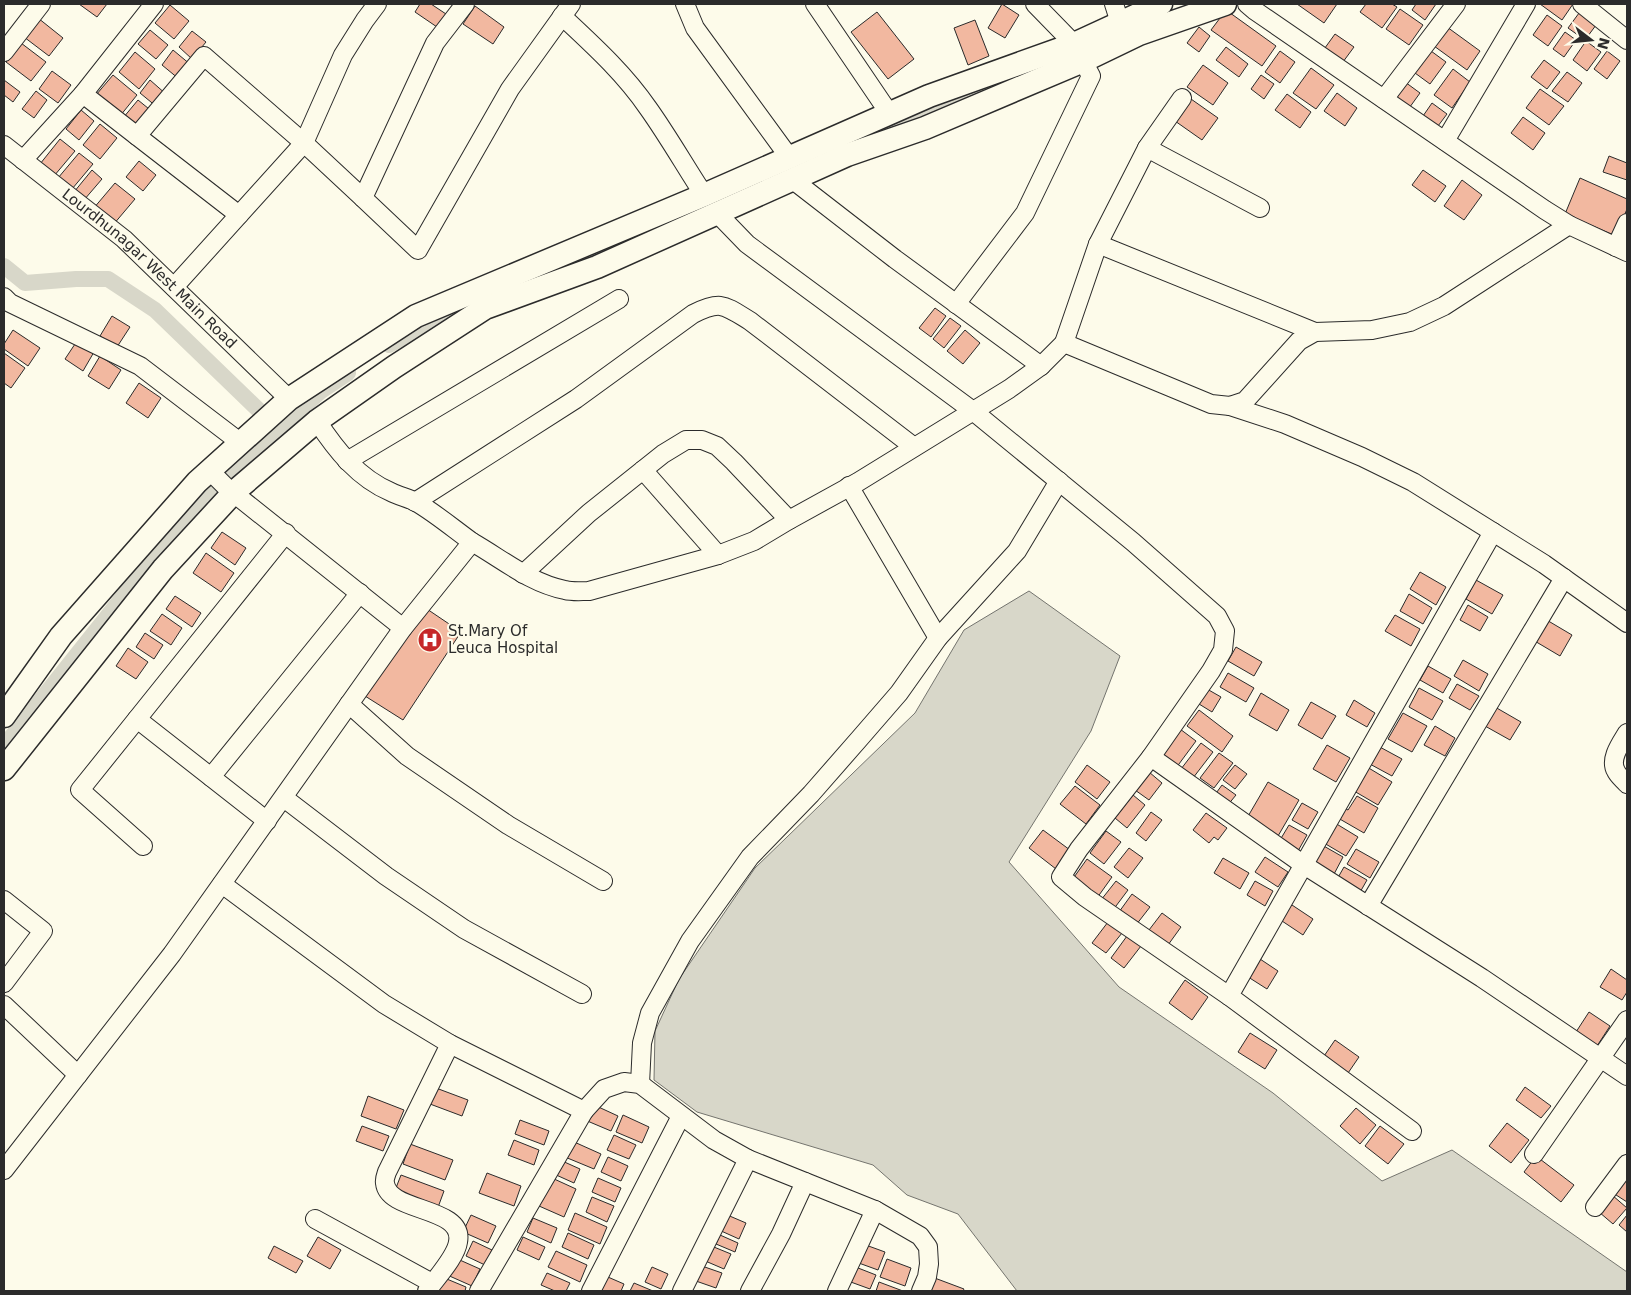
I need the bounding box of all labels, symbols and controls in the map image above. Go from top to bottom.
north arrow [1566,15,1616,65]
text: N [1594,36,1613,51]
street label: Lourdhunagar West Main Road [58,185,240,352]
place label: St.Mary Of Leuca Hospital [448,622,558,657]
hospital icon: St.Mary Of Leuca Hospital [417,627,443,653]

